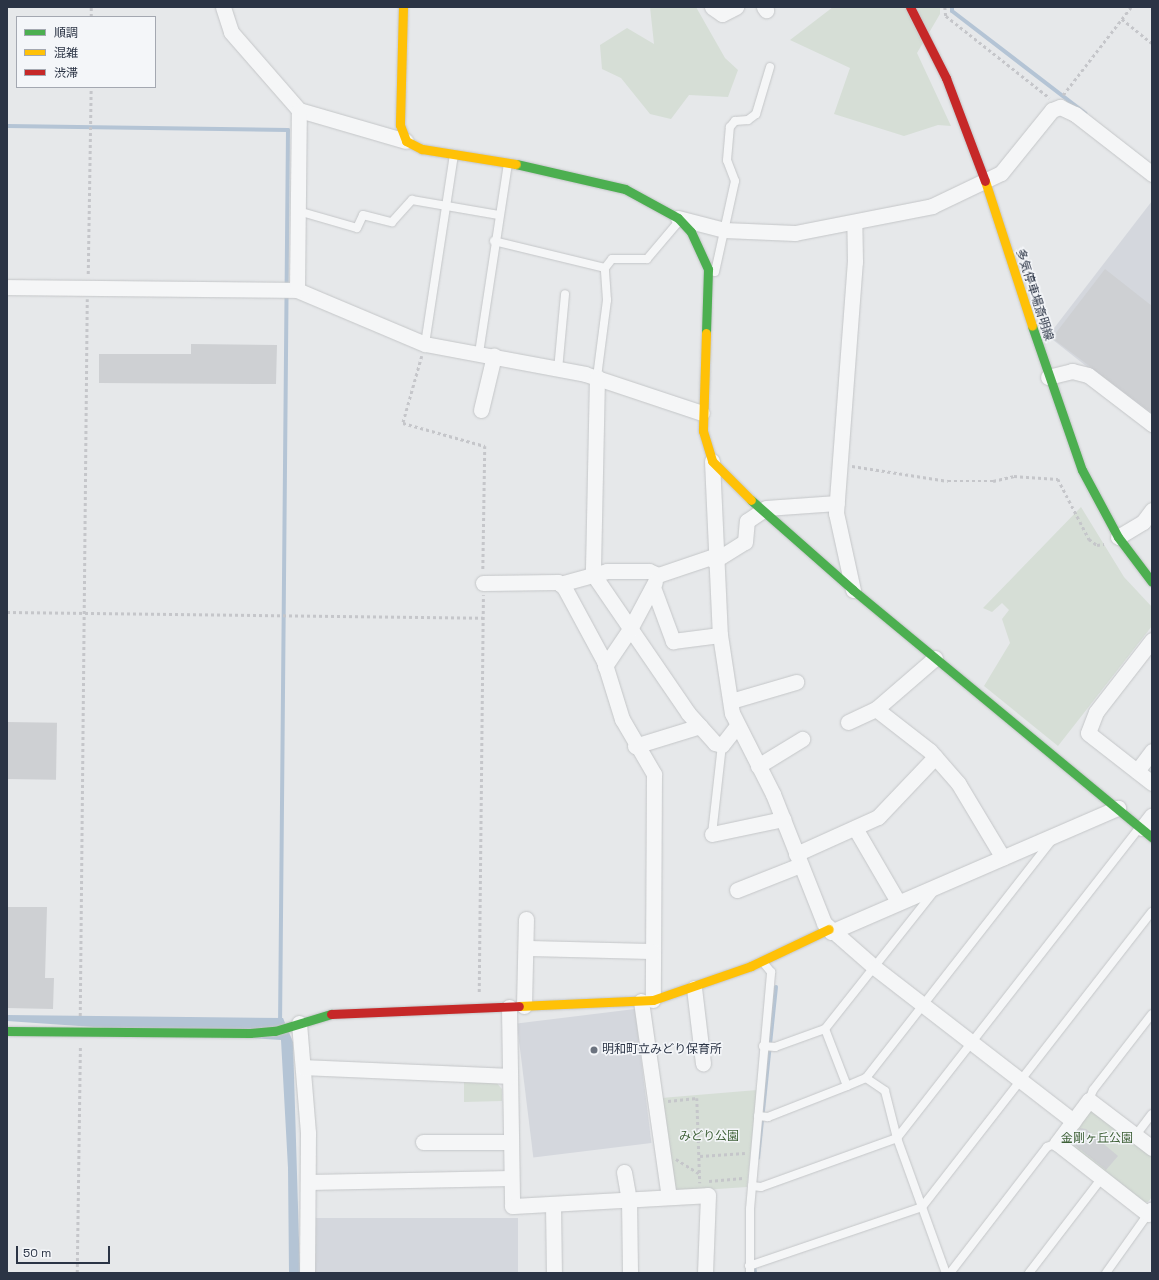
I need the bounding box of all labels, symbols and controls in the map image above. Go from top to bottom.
legend [16,16,156,88]
text: 順調 [54,25,78,41]
text: 混雑 [54,45,78,61]
text: 渋滞 [54,65,78,81]
street label: 多気停車場斎明線 [1012,247,1056,343]
place label: 明和町立みどり保育所 [602,1043,722,1057]
marker: 明和町立みどり保育所 [589,1045,599,1055]
park label: みどり公園 [679,1130,739,1144]
park label: 金剛ヶ丘公園 [1061,1132,1133,1146]
scale bar [18,1238,112,1264]
text: 50 m [23,1245,51,1261]

